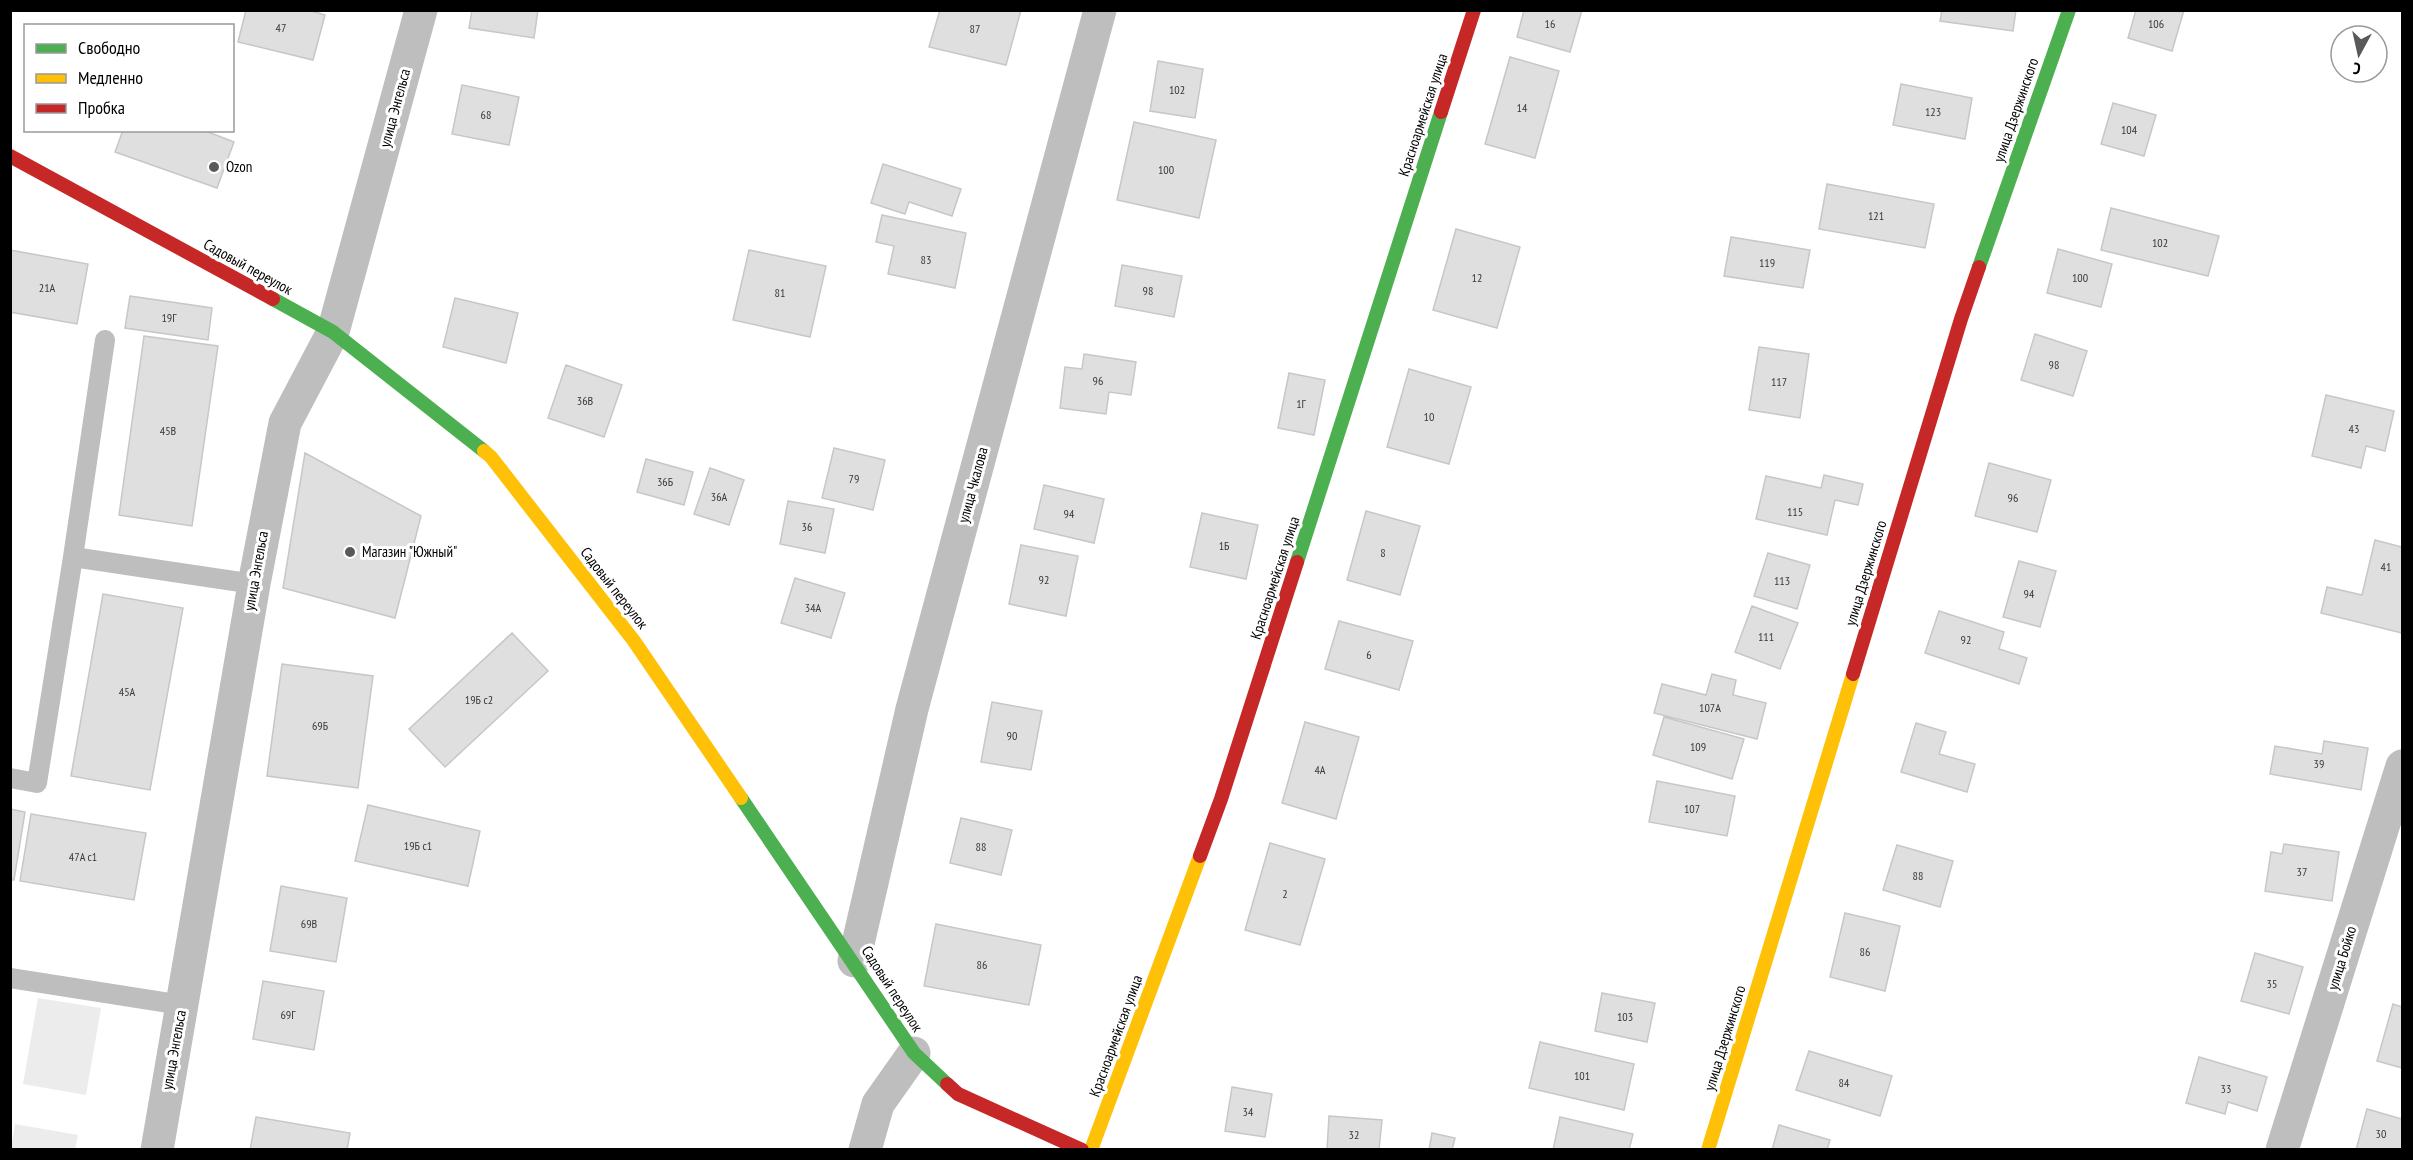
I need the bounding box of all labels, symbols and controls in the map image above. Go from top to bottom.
house number: 16 [1545,16,1555,31]
house number: 106 [2148,16,2164,31]
house number: 47 [276,20,286,35]
house number: 87 [970,21,980,36]
legend [24,24,234,132]
north arrow [2329,24,2389,84]
text: Свободно [78,36,141,59]
street label: Красноармейская улица [1394,51,1451,179]
street label: улица Дзержинского [1989,55,2042,165]
text: С [2351,58,2362,79]
text: Медленно [78,66,143,89]
street label: улица Энгельса [375,66,414,149]
house number: 102 [1169,82,1185,97]
text: Пробка [78,96,125,119]
house number: 14 [1517,100,1528,115]
house number: 123 [1925,104,1941,119]
house number: 68 [481,107,491,122]
house number: 104 [2121,122,2138,137]
place label: Ozon [226,157,252,176]
marker: Ozon [207,160,221,174]
house number: 100 [1158,162,1174,177]
house number: 121 [1868,208,1884,223]
street label: Садовый переулок [200,234,296,299]
house number: 102 [2152,235,2168,250]
house number: 83 [921,252,931,267]
house number: 119 [1759,255,1775,270]
house number: 12 [1472,270,1482,285]
house number: 100 [2072,270,2088,285]
house number: 21А [39,280,56,295]
house number: 98 [1143,283,1153,298]
house number: 81 [775,285,785,300]
house number: 19Г [161,310,177,325]
house number: 98 [2049,357,2059,372]
house number: 96 [1093,373,1103,388]
house number: 117 [1771,374,1787,389]
house number: 36В [577,393,594,408]
house number: 1Г [1296,396,1307,411]
house number: 10 [1424,409,1434,424]
house number: 43 [2349,421,2359,436]
house number: 45В [160,423,177,438]
street label: улица Чкалова [953,445,992,525]
house number: 79 [849,471,859,486]
house number: 36Б [657,474,673,489]
house number: 36А [711,489,728,504]
house number: 96 [2008,490,2018,505]
house number: 115 [1787,504,1803,519]
house number: 94 [1064,506,1075,521]
street label: Красноармейская улица [1246,514,1303,642]
street label: улица Дзержинского [1840,518,1891,628]
house number: 36 [802,519,812,534]
street label: улица Энгельса [239,530,272,612]
house number: 1Б [1219,538,1229,553]
place label: Магазин "Южный" [362,542,457,561]
street label: Садовый переулок [576,543,652,633]
marker: Магазин "Южный" [343,545,357,559]
house number: 8 [1380,545,1386,560]
house number: 41 [2381,559,2391,574]
house number: 92 [1039,572,1049,587]
house number: 113 [1774,573,1790,588]
house number: 94 [2024,586,2035,601]
house number: 34А [805,600,822,615]
house number: 111 [1758,629,1774,644]
house number: 92 [1961,632,1971,647]
house number: 6 [1366,647,1372,662]
house number: 45А [119,684,136,699]
house number: 19Б с2 [465,692,493,707]
house number: 107А [1699,700,1721,715]
house number: 69Б [312,718,328,733]
house number: 90 [1007,728,1017,743]
house number: 109 [1690,739,1706,754]
house number: 39 [2314,756,2324,771]
house number: 4А [1314,762,1326,777]
house number: 107 [1684,801,1700,816]
house number: 19Б с1 [404,838,432,853]
house number: 88 [976,839,986,854]
house number: 47А с1 [69,849,97,864]
house number: 37 [2297,864,2307,879]
house number: 88 [1913,868,1923,883]
house number: 2 [1282,886,1288,901]
house number: 69В [301,916,318,931]
street label: улица Бойко [2323,924,2360,992]
street label: Садовый переулок [858,942,927,1035]
house number: 86 [1860,944,1870,959]
house number: 86 [977,957,987,972]
street label: Красноармейская улица [1085,972,1146,1099]
house number: 35 [2267,976,2277,991]
street label: улица Дзержинского [1699,983,1750,1093]
house number: 69Г [280,1007,296,1022]
street label: улица Энгельса [157,1009,190,1091]
house number: 103 [1617,1009,1633,1024]
house number: 101 [1574,1068,1590,1083]
house number: 84 [1839,1075,1850,1090]
house number: 33 [2221,1081,2231,1096]
house number: 34 [1243,1104,1254,1119]
house number: 30 [2376,1126,2386,1141]
house number: 32 [1349,1127,1359,1142]

